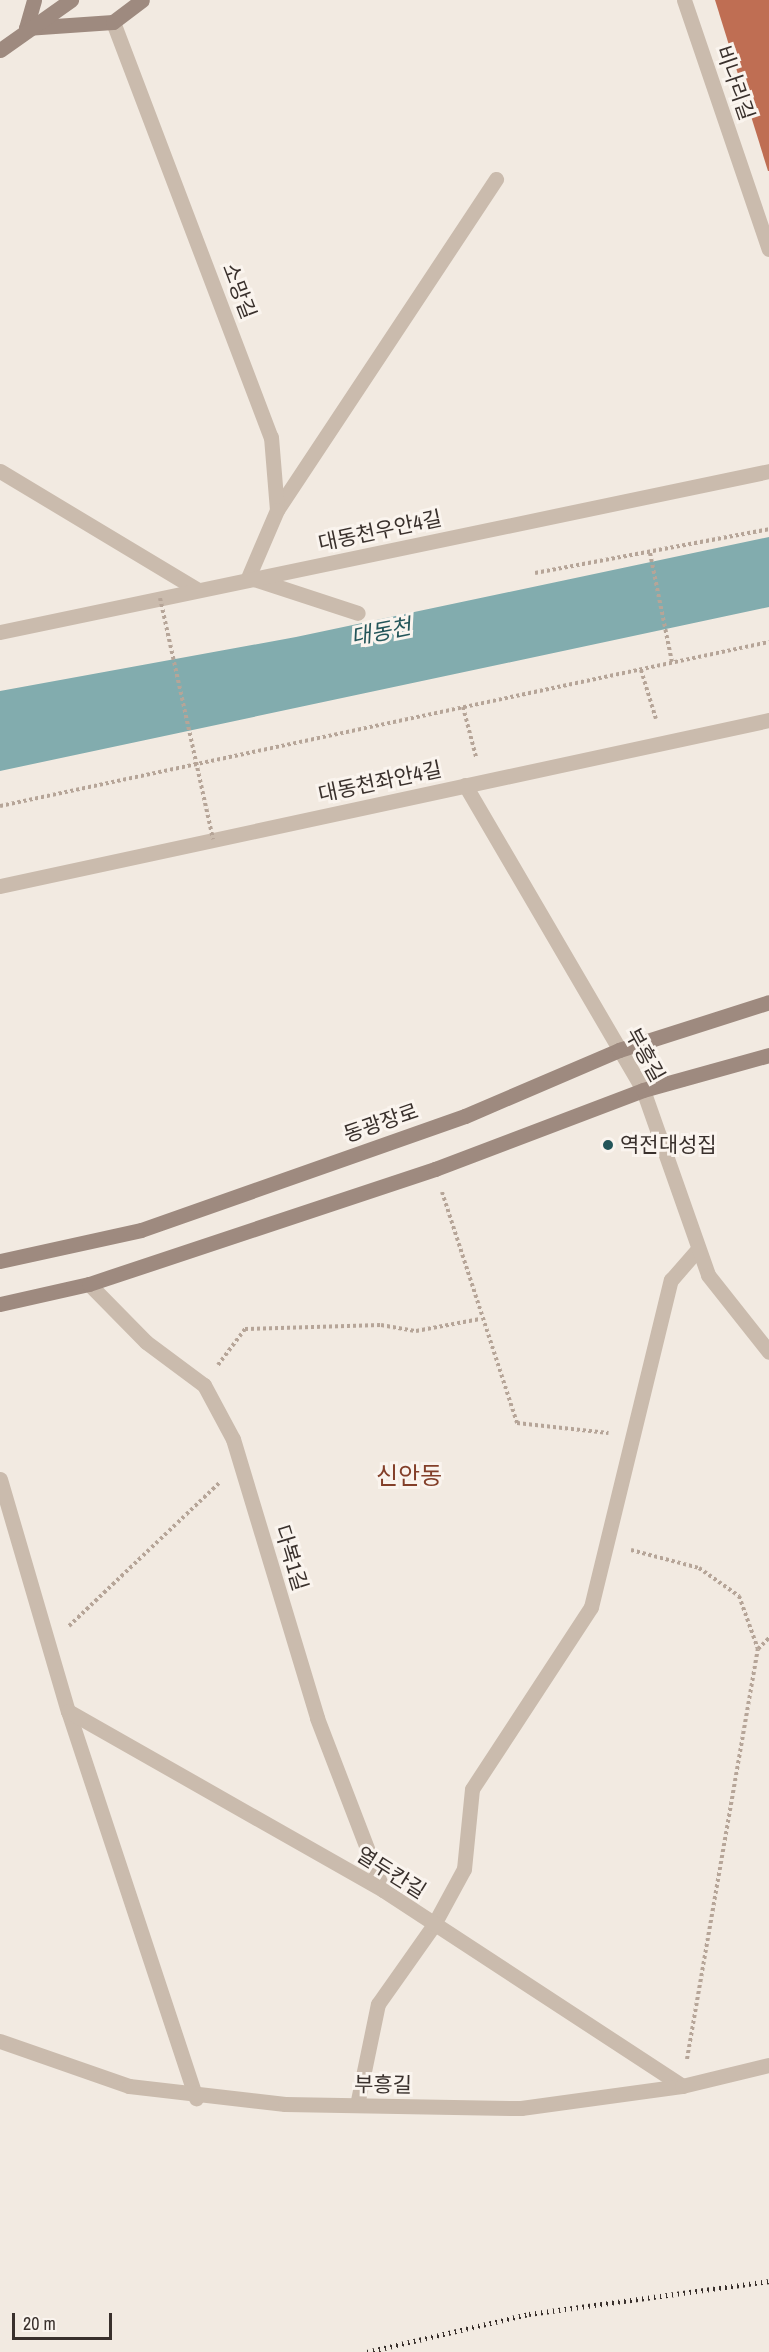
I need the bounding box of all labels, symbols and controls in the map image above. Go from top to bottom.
street label: 비나리길 [711,42,759,124]
street label: 소망길 [217,259,261,323]
street label: 대동천우안4길 [316,506,444,556]
water label: 대동천 [349,613,413,651]
street label: 대동천좌안4길 [316,757,444,807]
street label: 부흥길 [620,1024,670,1086]
street label: 동광장로 [340,1099,422,1147]
place label: 역전대성집 [620,1132,717,1158]
marker: 역전대성집 [601,1138,615,1152]
district label: 신안동 [376,1462,442,1490]
street label: 다복1길 [269,1522,313,1594]
street label: 열두칸길 [352,1842,430,1904]
street label: 부흥길 [354,2072,412,2098]
scale bar [15,2301,116,2339]
text: 20 m [23,2311,56,2336]

